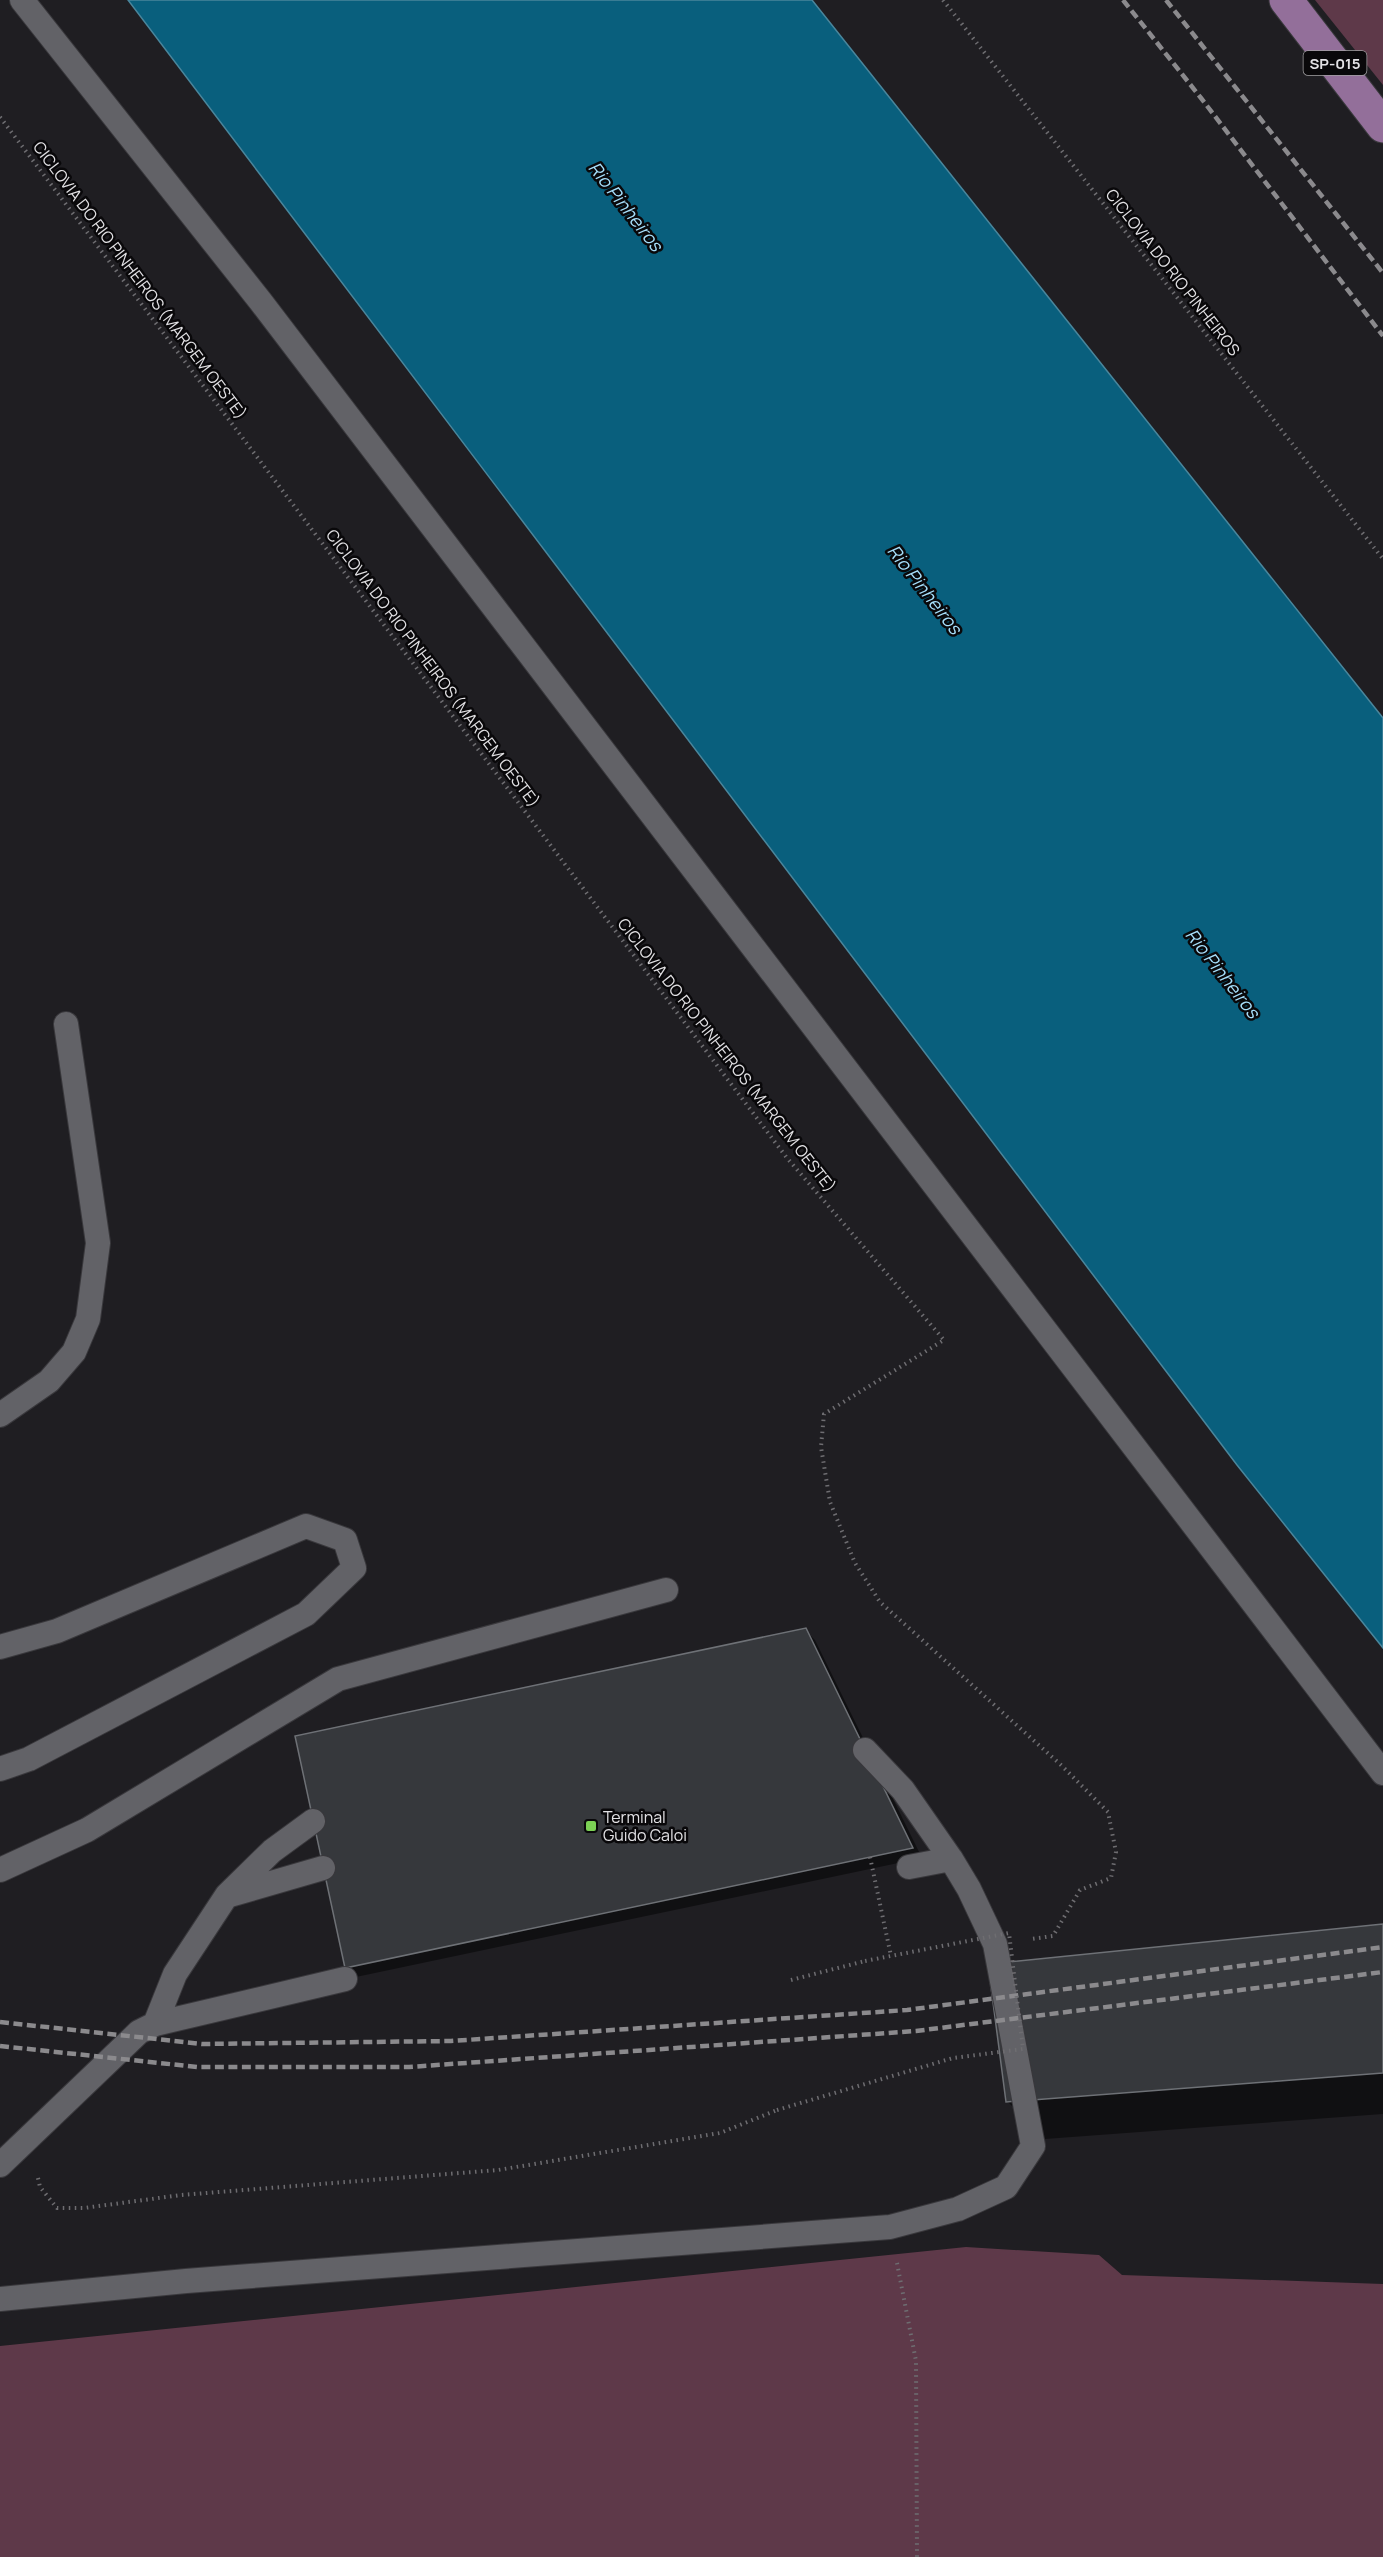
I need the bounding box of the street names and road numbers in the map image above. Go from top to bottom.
road number: SP-015 [1304,51,1366,75]
street label: CICLOVIA DO RIO PINHEIROS (MARGEM OESTE) [28,137,252,423]
street label: CICLOVIA DO RIO PINHEIROS [1101,184,1245,360]
street label: CICLOVIA DO RIO PINHEIROS (MARGEM OESTE) [321,525,545,811]
street label: CICLOVIA DO RIO PINHEIROS (MARGEM OESTE) [613,913,841,1197]

